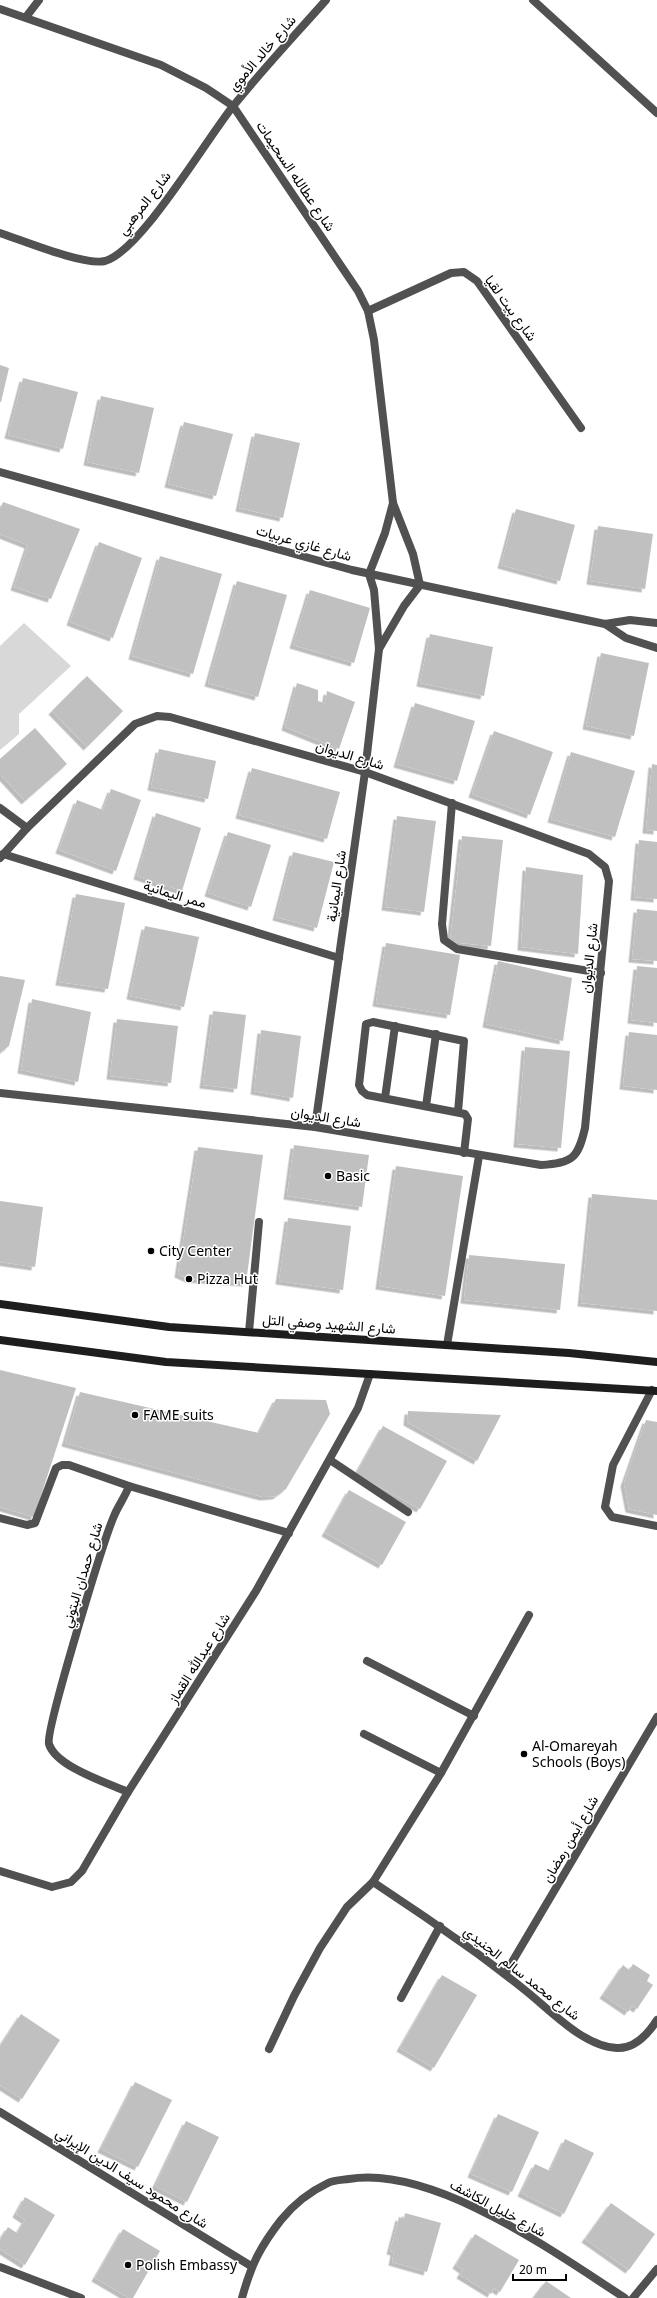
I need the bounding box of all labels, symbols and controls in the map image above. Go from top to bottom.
street label: شارع خالد الأموي [223,11,302,97]
street label: شارع عطالله السحيمات [251,117,340,236]
street label: شارع المرهبي [113,167,177,240]
street label: شارع بيت لقيا [479,271,542,346]
street label: شارع غازي عربيات [253,520,354,568]
street label: شارع الديوان [313,735,387,776]
street label: شارع اليمانية [321,849,352,923]
street label: ممر اليمانية [141,875,209,912]
street label: شارع الديوان [575,922,604,994]
street label: شارع الديوان [289,1102,362,1133]
place label: Basic [336,1166,370,1185]
marker: Basic [323,1171,333,1181]
place label: City Center [159,1241,232,1260]
marker: City Center [146,1246,156,1256]
place label: Pizza Hut [197,1269,258,1288]
marker: Pizza Hut [184,1274,194,1284]
street label: شارع الشهيد وصفي التل [261,1309,396,1341]
place label: FAME suits [143,1405,214,1424]
marker: FAME suits [130,1410,140,1420]
street label: شارع حمدان البتوني [56,1520,109,1631]
street label: شارع عبدالله القماز [163,1609,236,1709]
place label: Al-Omareyah Schools (Boys) [532,1736,626,1771]
marker: Al-Omareyah Schools (Boys) [519,1749,529,1759]
street label: شارع أيمن رمضان [537,1792,604,1887]
street label: شارع محمد سالم الجنيدي [458,1921,585,2027]
street label: شارع محمود سيف الدين الإيراني [51,2123,212,2235]
street label: شارع خليل الكاشف [446,2174,550,2243]
place label: Polish Embassy [136,2255,238,2274]
scale bar [513,2256,566,2282]
marker: Polish Embassy [123,2260,133,2270]
text: 20 m [519,2261,547,2278]

